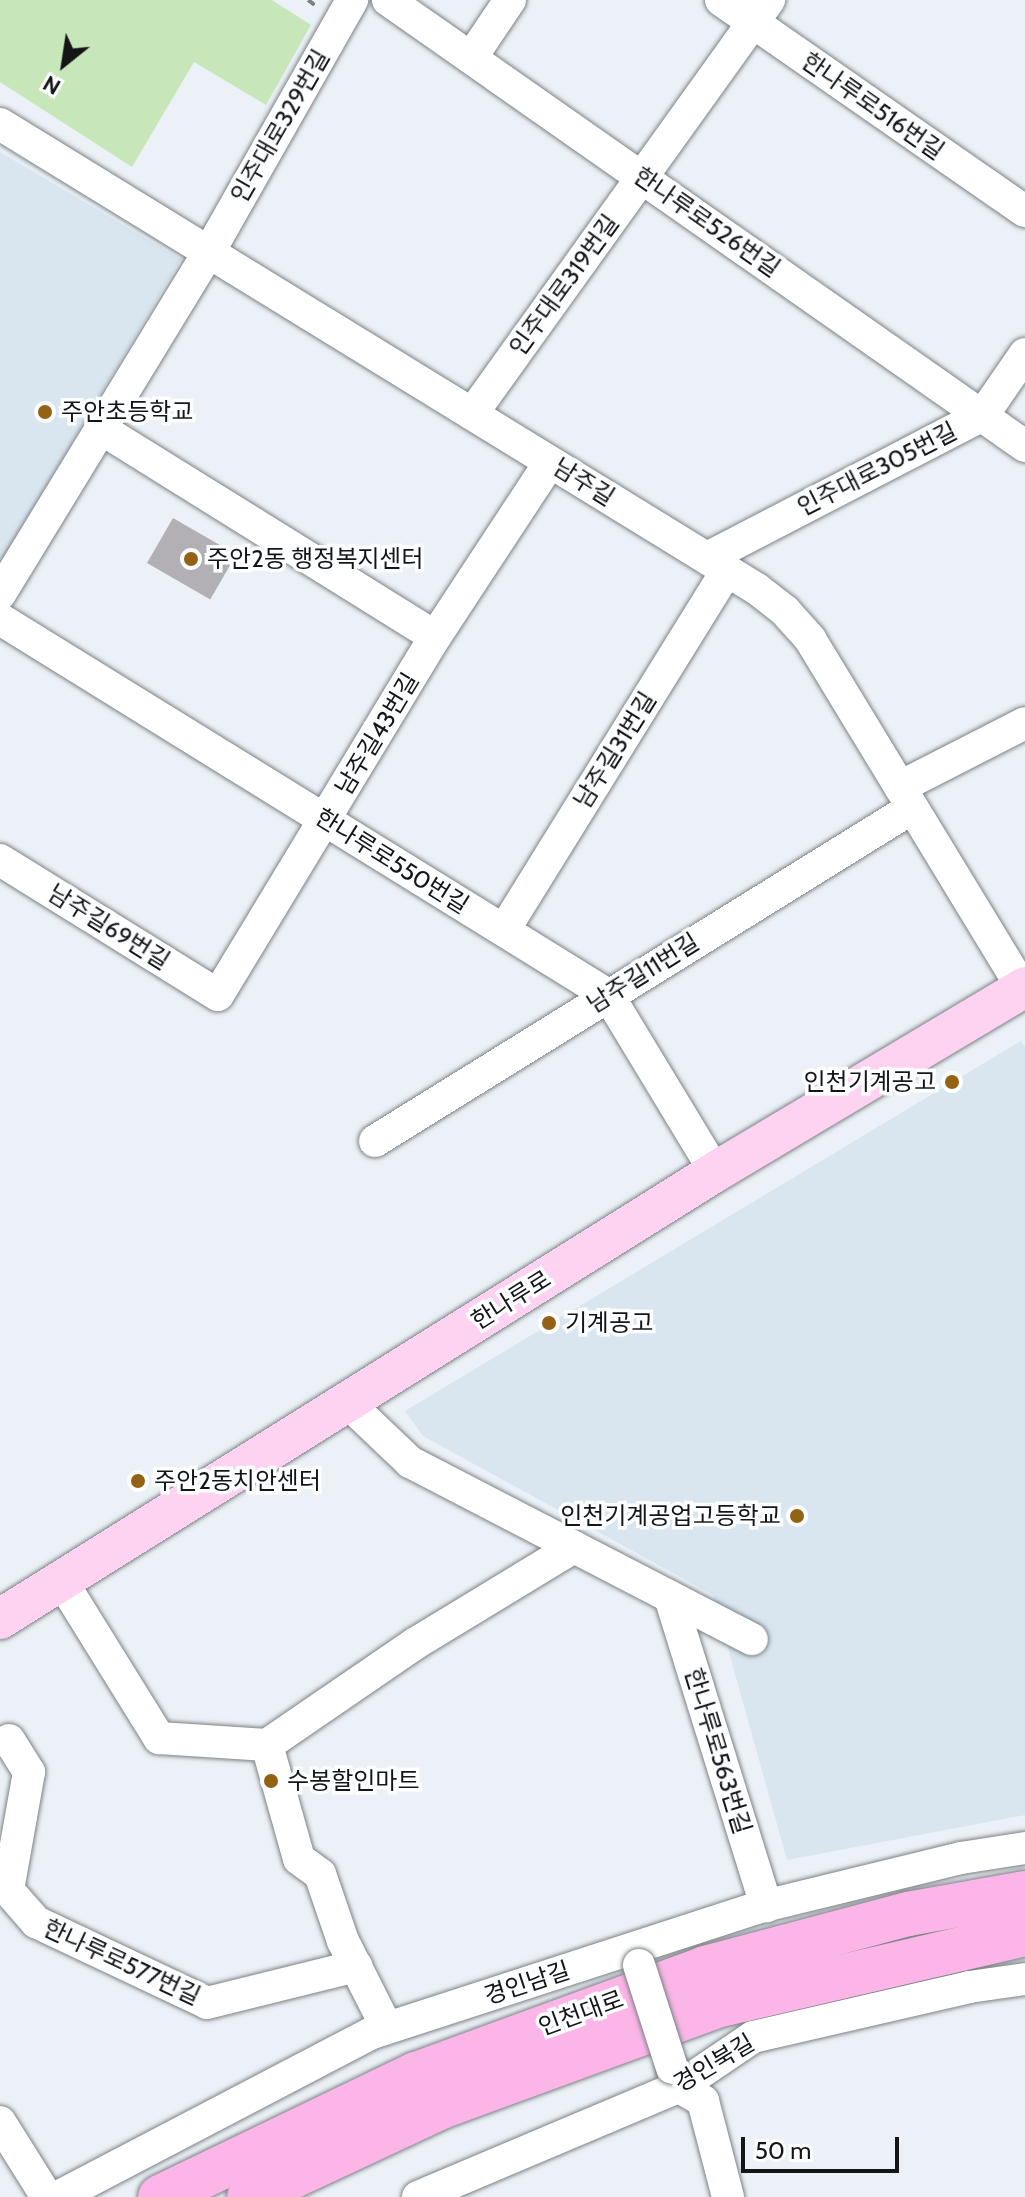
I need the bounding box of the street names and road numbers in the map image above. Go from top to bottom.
street label: 인주대로329번길 [225,44,335,208]
street label: 한나루로516번길 [796,46,950,166]
street label: 한나루로526번길 [628,161,786,283]
street label: 인주대로319번길 [503,209,625,361]
street label: 인주대로305번길 [792,416,962,522]
street label: 남주길 [548,452,620,512]
street label: 남주길43번길 [329,668,425,800]
street label: 남주길31번길 [568,687,662,813]
street label: 한나루로550번길 [310,802,474,920]
street label: 남주길69번길 [43,878,175,976]
street label: 남주길11번길 [582,927,704,1019]
street label: 한나루로 [466,1264,556,1336]
street label: 한나루로563번길 [679,1665,757,1837]
street label: 한나루로577번길 [39,1913,205,2011]
street label: 경인남길 [481,1956,573,2010]
street label: 인천대로 [535,1984,627,2042]
street label: 경인북길 [669,2028,759,2098]

